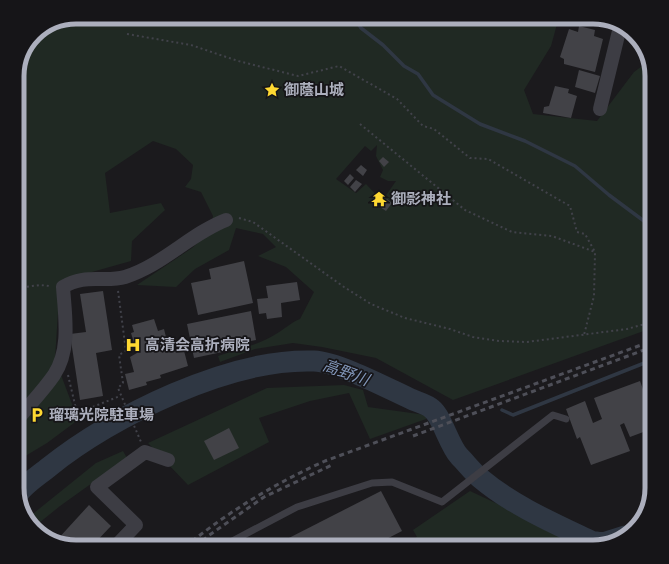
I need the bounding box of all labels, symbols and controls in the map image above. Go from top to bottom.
place label: 御蔭山城 [284,78,344,101]
place icon: 御蔭山城 [263,81,281,99]
place label: 御影神社 [391,187,451,210]
temple icon: 御影神社 [370,190,388,208]
place label: 高清会高折病院 [145,333,250,356]
hospital icon: 高清会高折病院 [124,336,142,354]
water label: 高野川 [319,353,375,392]
place label: 瑠璃光院駐車場 [49,403,154,426]
parking icon: 瑠璃光院駐車場 [28,406,46,424]

